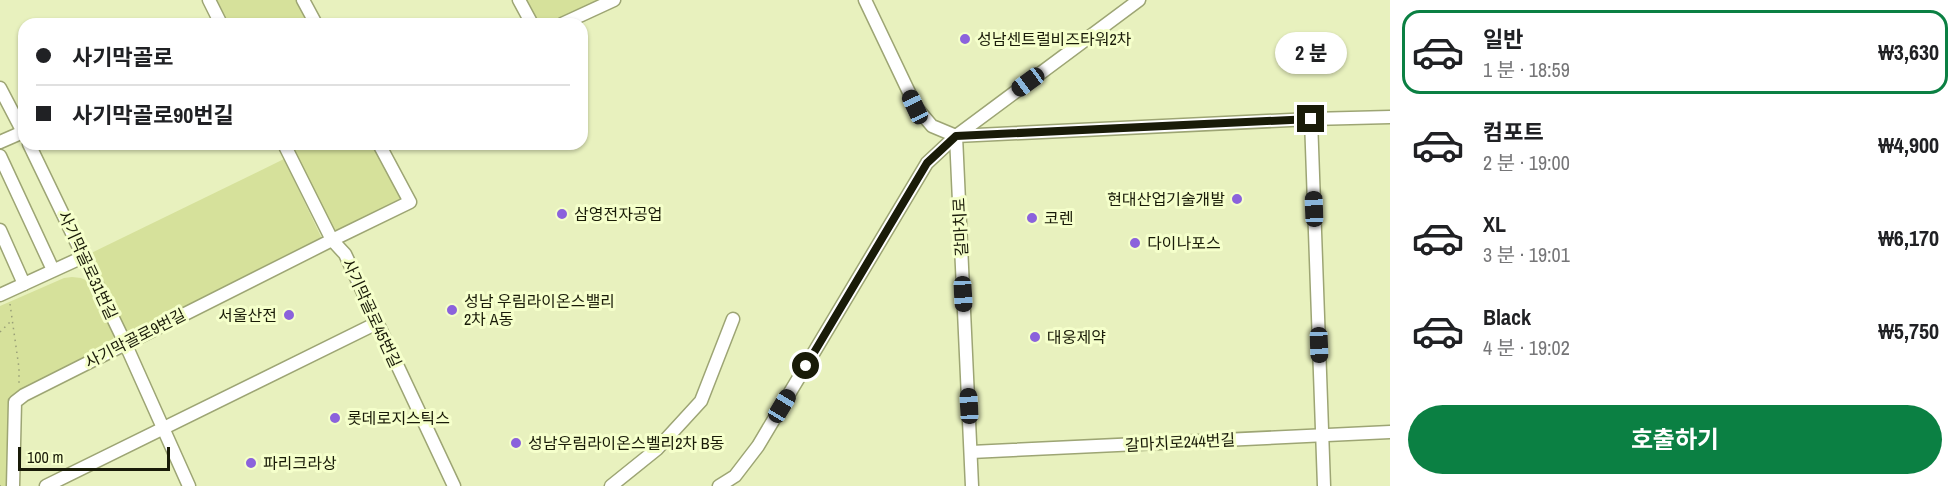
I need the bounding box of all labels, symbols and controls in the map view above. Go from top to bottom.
text: 일반 [1483,24,1523,54]
icon: car [1411,25,1465,79]
place label: 성남센트럴비즈타워2차 [977,28,1132,50]
marker: 성남센트럴비즈타워2차 [958,32,972,46]
callout: 2 분 [1275,32,1347,74]
text: ₩3,630 [1878,37,1939,67]
text: 2 분 [1295,39,1327,66]
text: 사기막골로 [72,42,173,72]
text: 1 분 · 18:59 [1483,56,1570,83]
car [1008,64,1048,100]
car [899,87,931,127]
text: 사기막골로90번길 [72,100,234,130]
route end [1297,105,1324,132]
text: 컴포트 [1483,117,1544,147]
icon: car [1411,118,1465,172]
text: ₩4,900 [1878,130,1939,160]
text: 2 분 · 19:00 [1483,149,1570,176]
place label: 현대산업기술개발 [1107,188,1225,210]
car [1304,191,1324,227]
marker: 현대산업기술개발 [1230,192,1244,206]
street label: 갈마치로 [947,197,973,257]
place label: 삼영전자공업 [574,203,662,225]
street label: 사기막골로31번길 [53,207,123,323]
marker: 삼영전자공업 [555,207,569,221]
place label: 코렌 [1044,207,1073,229]
text: XL [1483,209,1506,239]
marker: 코렌 [1025,211,1039,225]
icon: car [1411,211,1465,265]
text: ₩6,170 [1878,223,1939,253]
place label: 다이나포스 [1147,232,1221,254]
marker: 다이나포스 [1128,236,1142,250]
text: 3 분 · 19:01 [1483,241,1570,268]
street label: 사기막골로45번길 [337,255,407,371]
car [953,276,973,312]
place label: 성남 우림라이온스밸리 2차 A동 [464,290,615,330]
text: Black [1483,302,1531,332]
street label: 사기막골로9번길 [81,303,189,373]
marker: 성남 우림라이온스밸리 2차 A동 [445,303,459,317]
place label: 서울산전 [218,304,277,326]
icon: car [1411,304,1465,358]
marker: 서울산전 [282,308,296,322]
text: ₩5,750 [1878,316,1939,346]
place label: 대웅제약 [1047,326,1106,348]
car [1309,327,1329,363]
marker: 대웅제약 [1028,330,1042,344]
text: 4 분 · 19:02 [1483,334,1570,361]
route start [792,352,819,379]
car [765,386,799,426]
car [959,388,979,424]
button: 호출하기 [1408,405,1942,474]
place label: 롯데로지스틱스 [347,407,450,429]
marker: 롯데로지스틱스 [328,411,342,425]
street label: 갈마치로244번길 [1124,428,1236,456]
place label: 성남우림라이온스벨리2차 B동 [528,432,725,454]
marker: 성남우림라이온스벨리2차 B동 [509,436,523,450]
scale bar [18,444,170,472]
text: 100 m [27,446,63,468]
place label: 파리크라상 [263,452,337,474]
marker: 파리크라상 [244,456,258,470]

